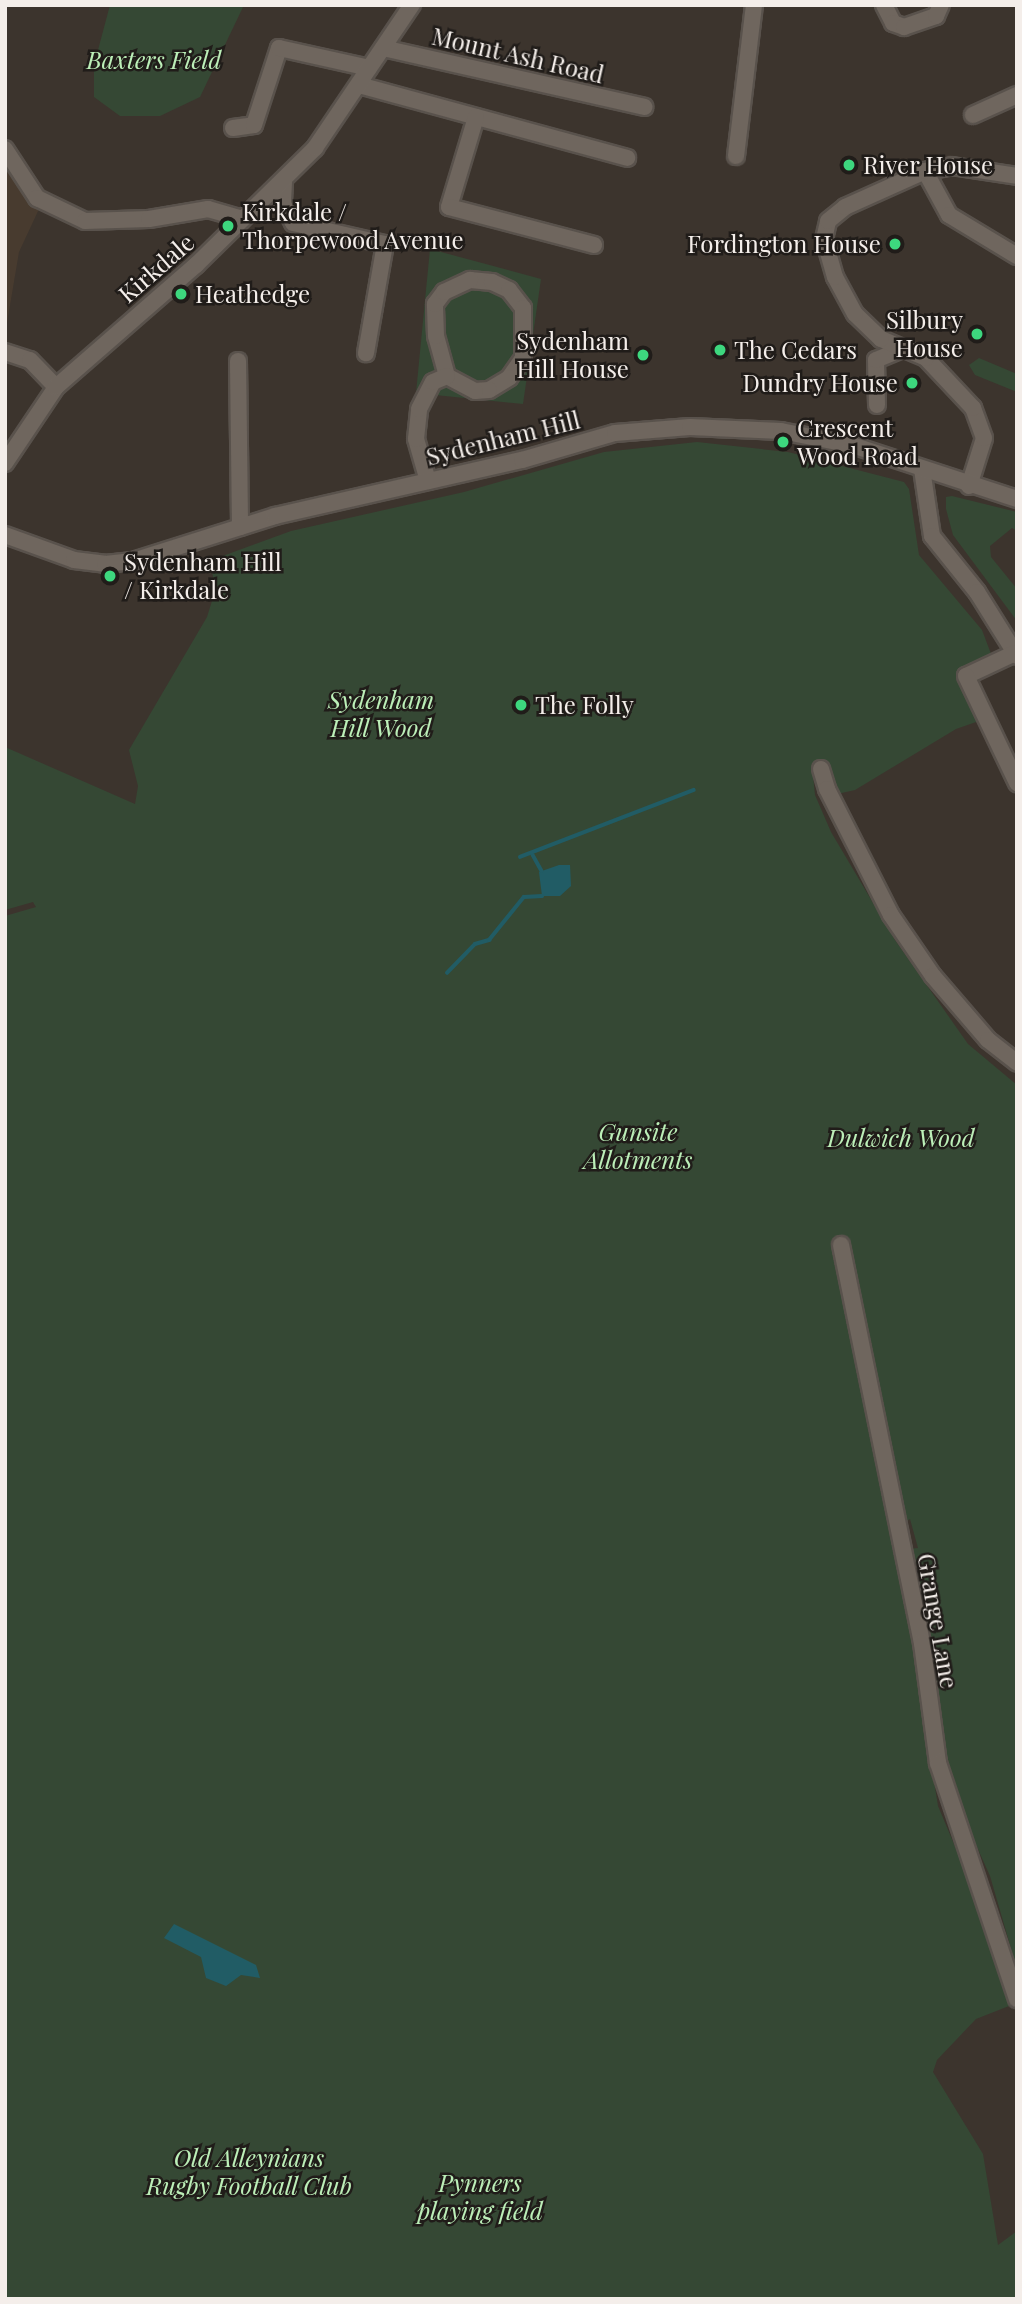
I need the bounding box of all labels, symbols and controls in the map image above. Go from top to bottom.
street label: Mount Ash Road [429,21,607,89]
park label: Baxters Field [87,46,221,74]
place label: River House [863,151,994,179]
marker: River House [841,157,857,173]
place label: Kirkdale / Thorpewood Avenue [242,198,464,254]
marker: Kirkdale / Thorpewood Avenue [220,218,236,234]
street label: Kirkdale [113,228,199,308]
place label: Fordington House [687,230,881,258]
marker: Fordington House [887,236,903,252]
place label: Heathedge [195,280,310,308]
marker: Heathedge [173,286,189,302]
place label: Silbury House [886,306,963,362]
marker: Silbury House [969,326,985,342]
place label: Sydenham Hill House [516,327,629,383]
place label: The Cedars [734,336,857,364]
marker: The Cedars [712,342,728,358]
marker: Sydenham Hill House [635,347,651,363]
place label: Dundry House [742,369,898,397]
marker: Dundry House [904,375,920,391]
street label: Sydenham Hill [423,405,583,471]
place label: Crescent Wood Road [797,414,918,470]
marker: Crescent Wood Road [775,434,791,450]
place label: Sydenham Hill / Kirkdale [124,548,282,604]
marker: Sydenham Hill / Kirkdale [102,568,118,584]
park label: Sydenham Hill Wood [328,686,434,742]
place label: The Folly [535,691,634,719]
marker: The Folly [513,697,529,713]
park label: Gunsite Allotments [583,1118,693,1174]
park label: Dulwich Wood [827,1124,975,1152]
street label: Grange Lane [912,1551,964,1691]
park label: Old Alleynians Rugby Football Club [146,2144,352,2200]
park label: Pynners playing field [417,2169,543,2225]

